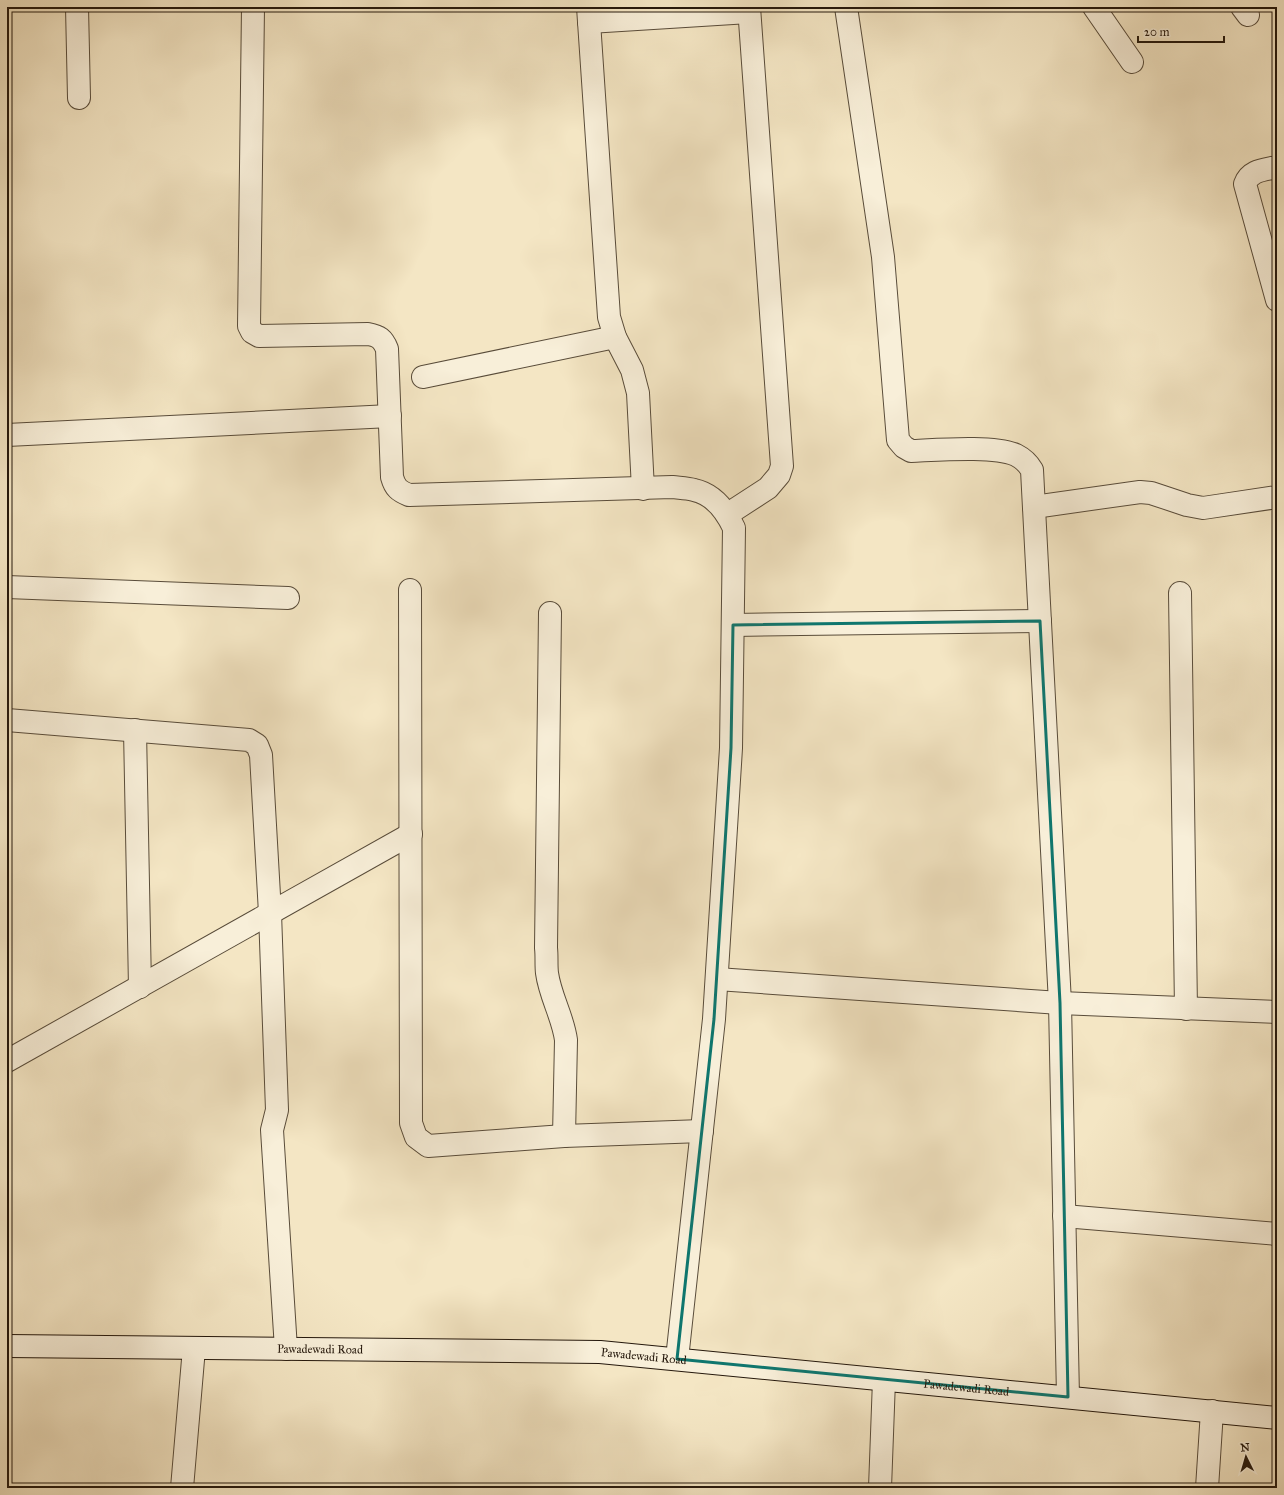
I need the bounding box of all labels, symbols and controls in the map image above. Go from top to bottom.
scale bar [1138,18,1224,44]
text: 20 m [1144,25,1170,39]
street label: Pawadewadi Road [277,1342,363,1357]
street label: Pawadewadi Road [600,1345,687,1367]
street label: Pawadewadi Road [923,1377,1010,1399]
north arrow [1226,1437,1266,1477]
text: N [1240,1441,1251,1454]

